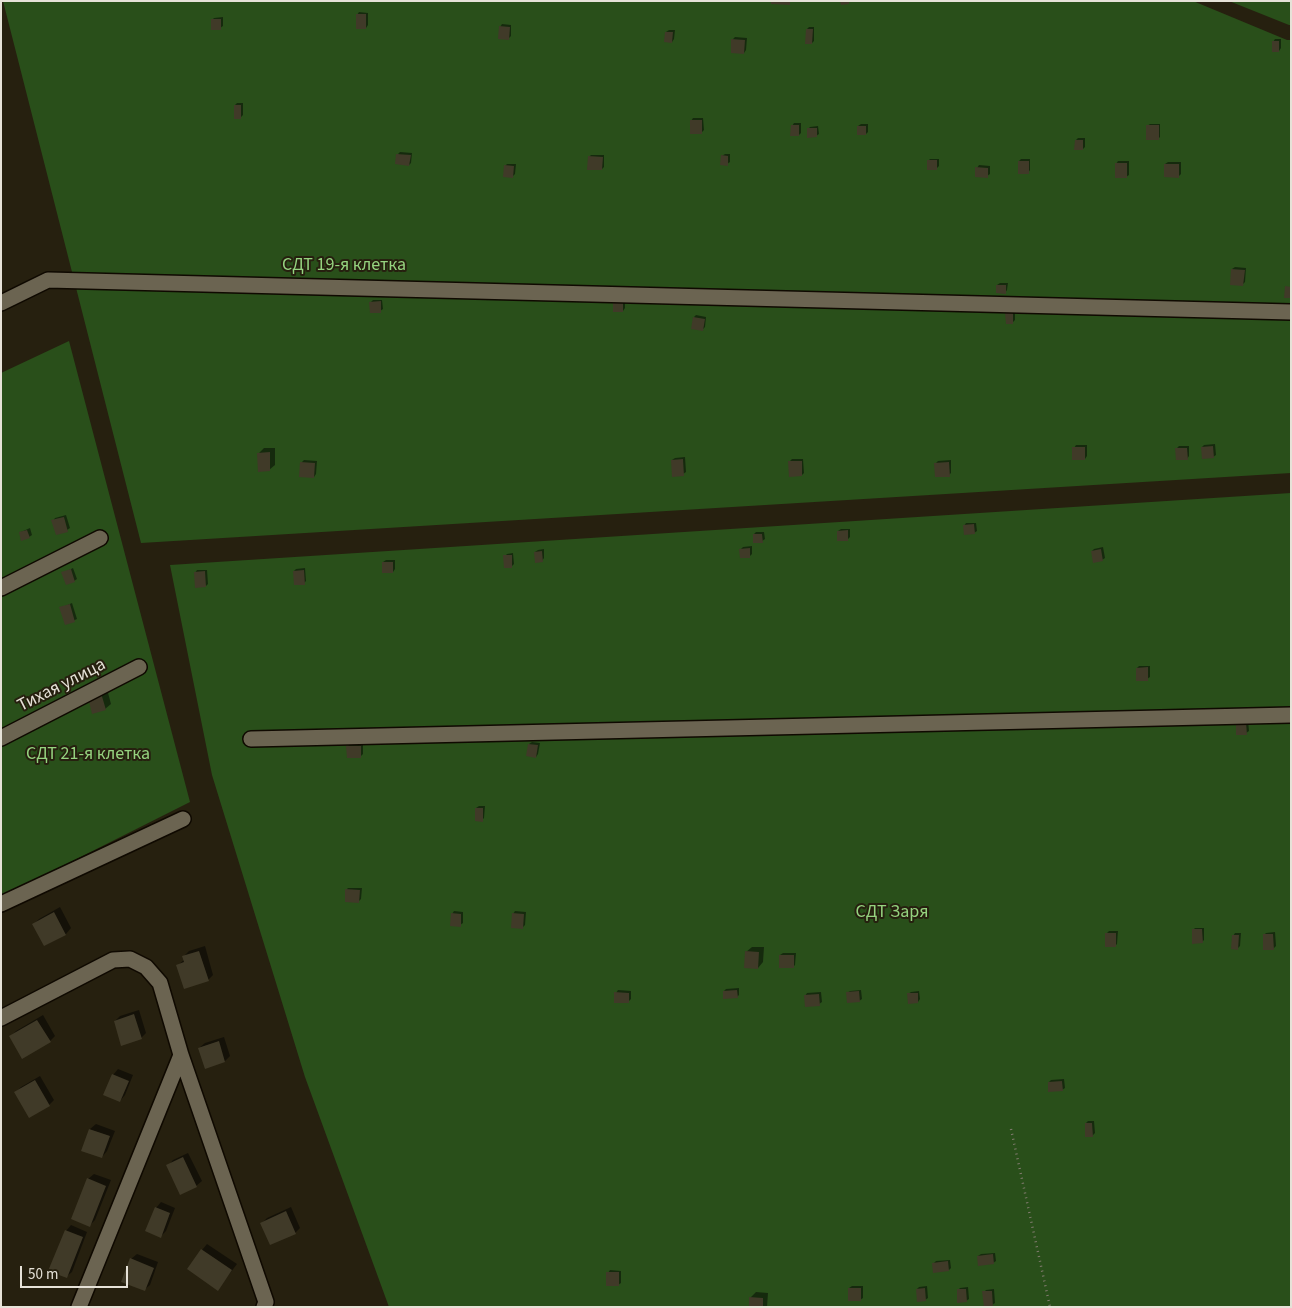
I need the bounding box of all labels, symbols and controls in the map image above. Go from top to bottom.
park label: СДТ 19-я клетка [282,255,406,277]
street label: Тихая улица [14,655,110,717]
park label: СДТ 21-я клетка [26,744,150,766]
park label: СДТ Заря [856,902,928,924]
scale bar [22,1256,130,1288]
text: 50 m [28,1264,58,1285]

